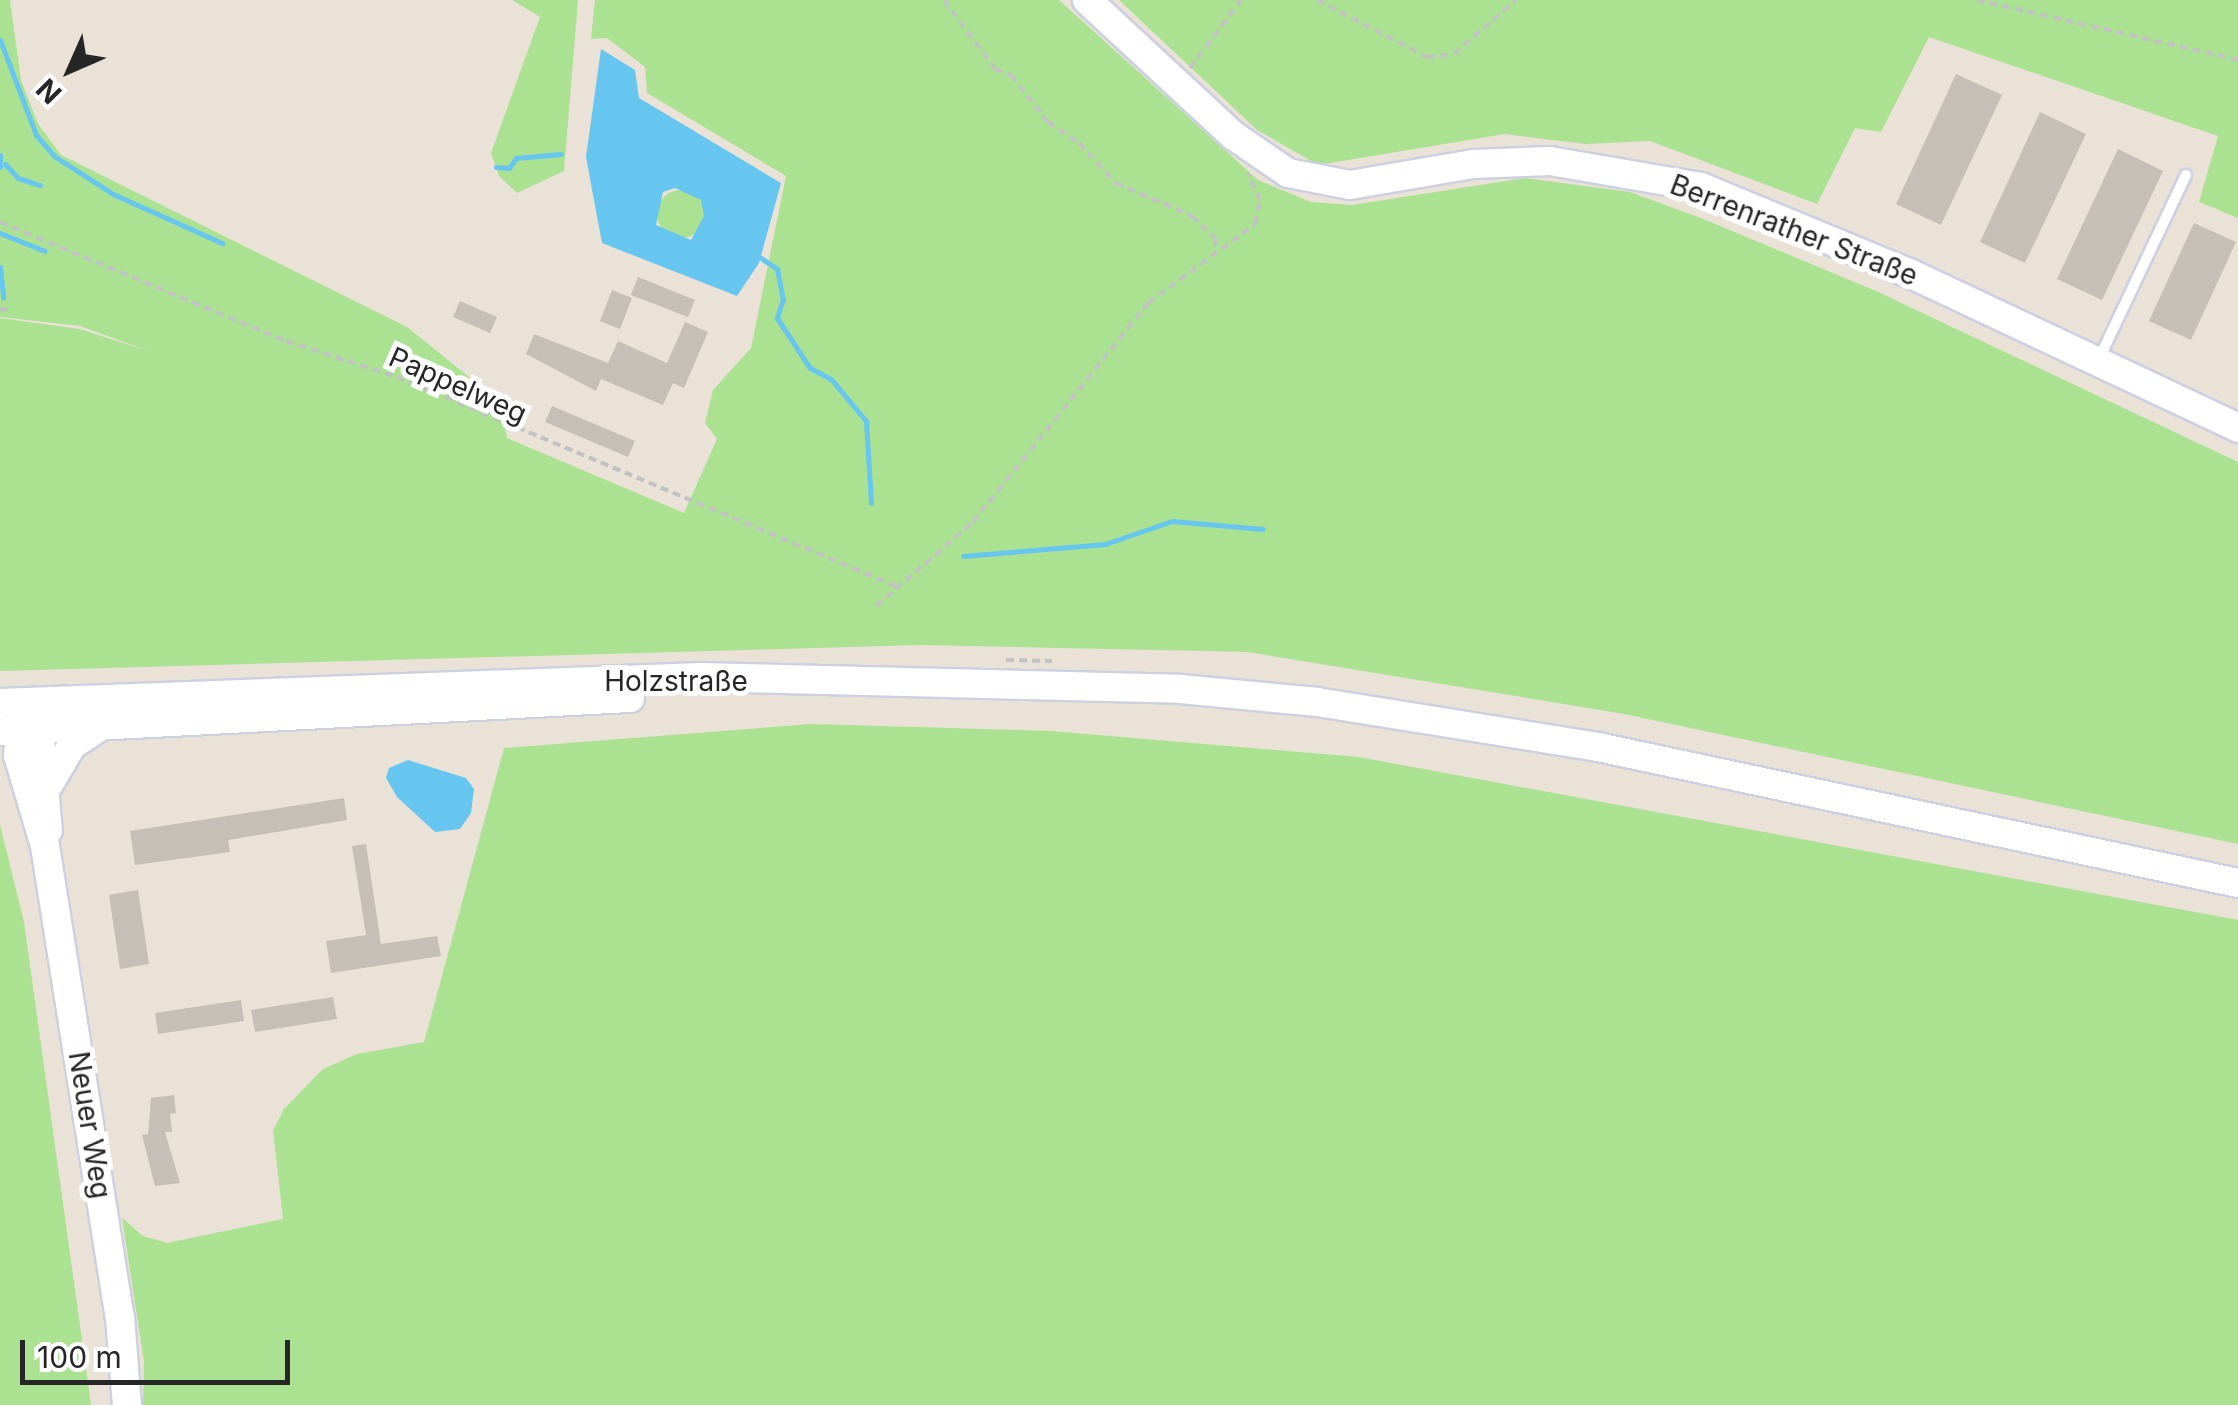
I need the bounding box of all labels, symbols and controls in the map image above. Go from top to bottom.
north arrow [20,20,120,120]
text: N [29,72,68,111]
street label: Berrenrather Straße [1666,167,1922,293]
street label: Pappelweg [384,340,532,430]
street label: Holzstraße [604,664,748,698]
street label: Neuer Weg [62,1049,118,1201]
scale bar [25,1320,295,1382]
text: 100 m [37,1339,122,1375]

